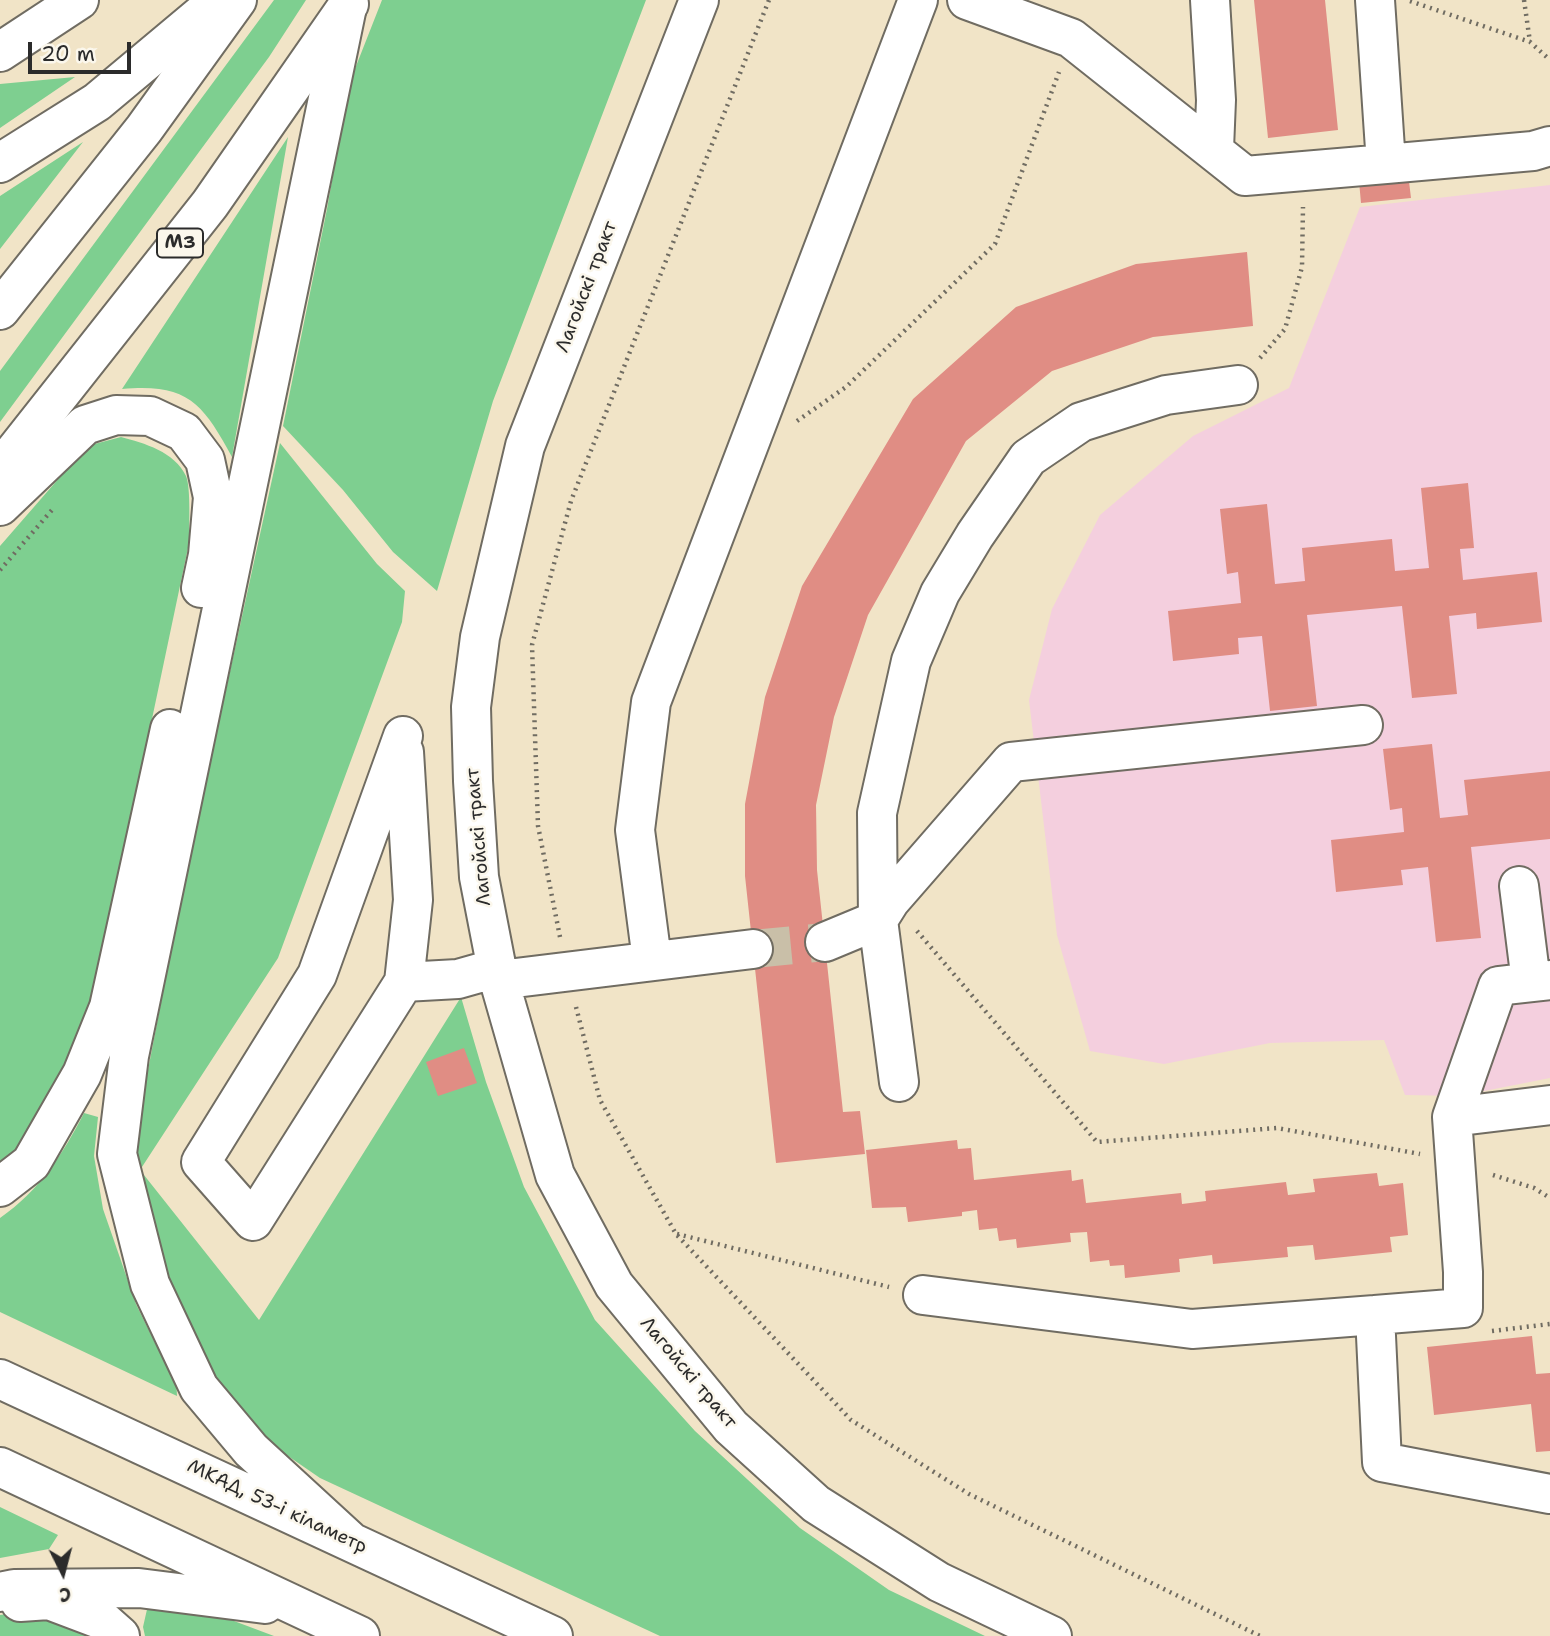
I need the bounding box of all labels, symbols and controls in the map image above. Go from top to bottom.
scale bar [32,28,135,72]
text: 20 m [41,40,95,68]
street label: Лагойскі тракт [552,218,622,356]
road number: М3 [157,229,203,258]
street label: Лагойскі тракт [462,767,496,907]
street label: Лагойскі тракт [635,1313,741,1433]
street label: МКАД, 53-і кіламетр [183,1455,371,1559]
north arrow [28,1538,98,1608]
text: С [58,1581,72,1607]

